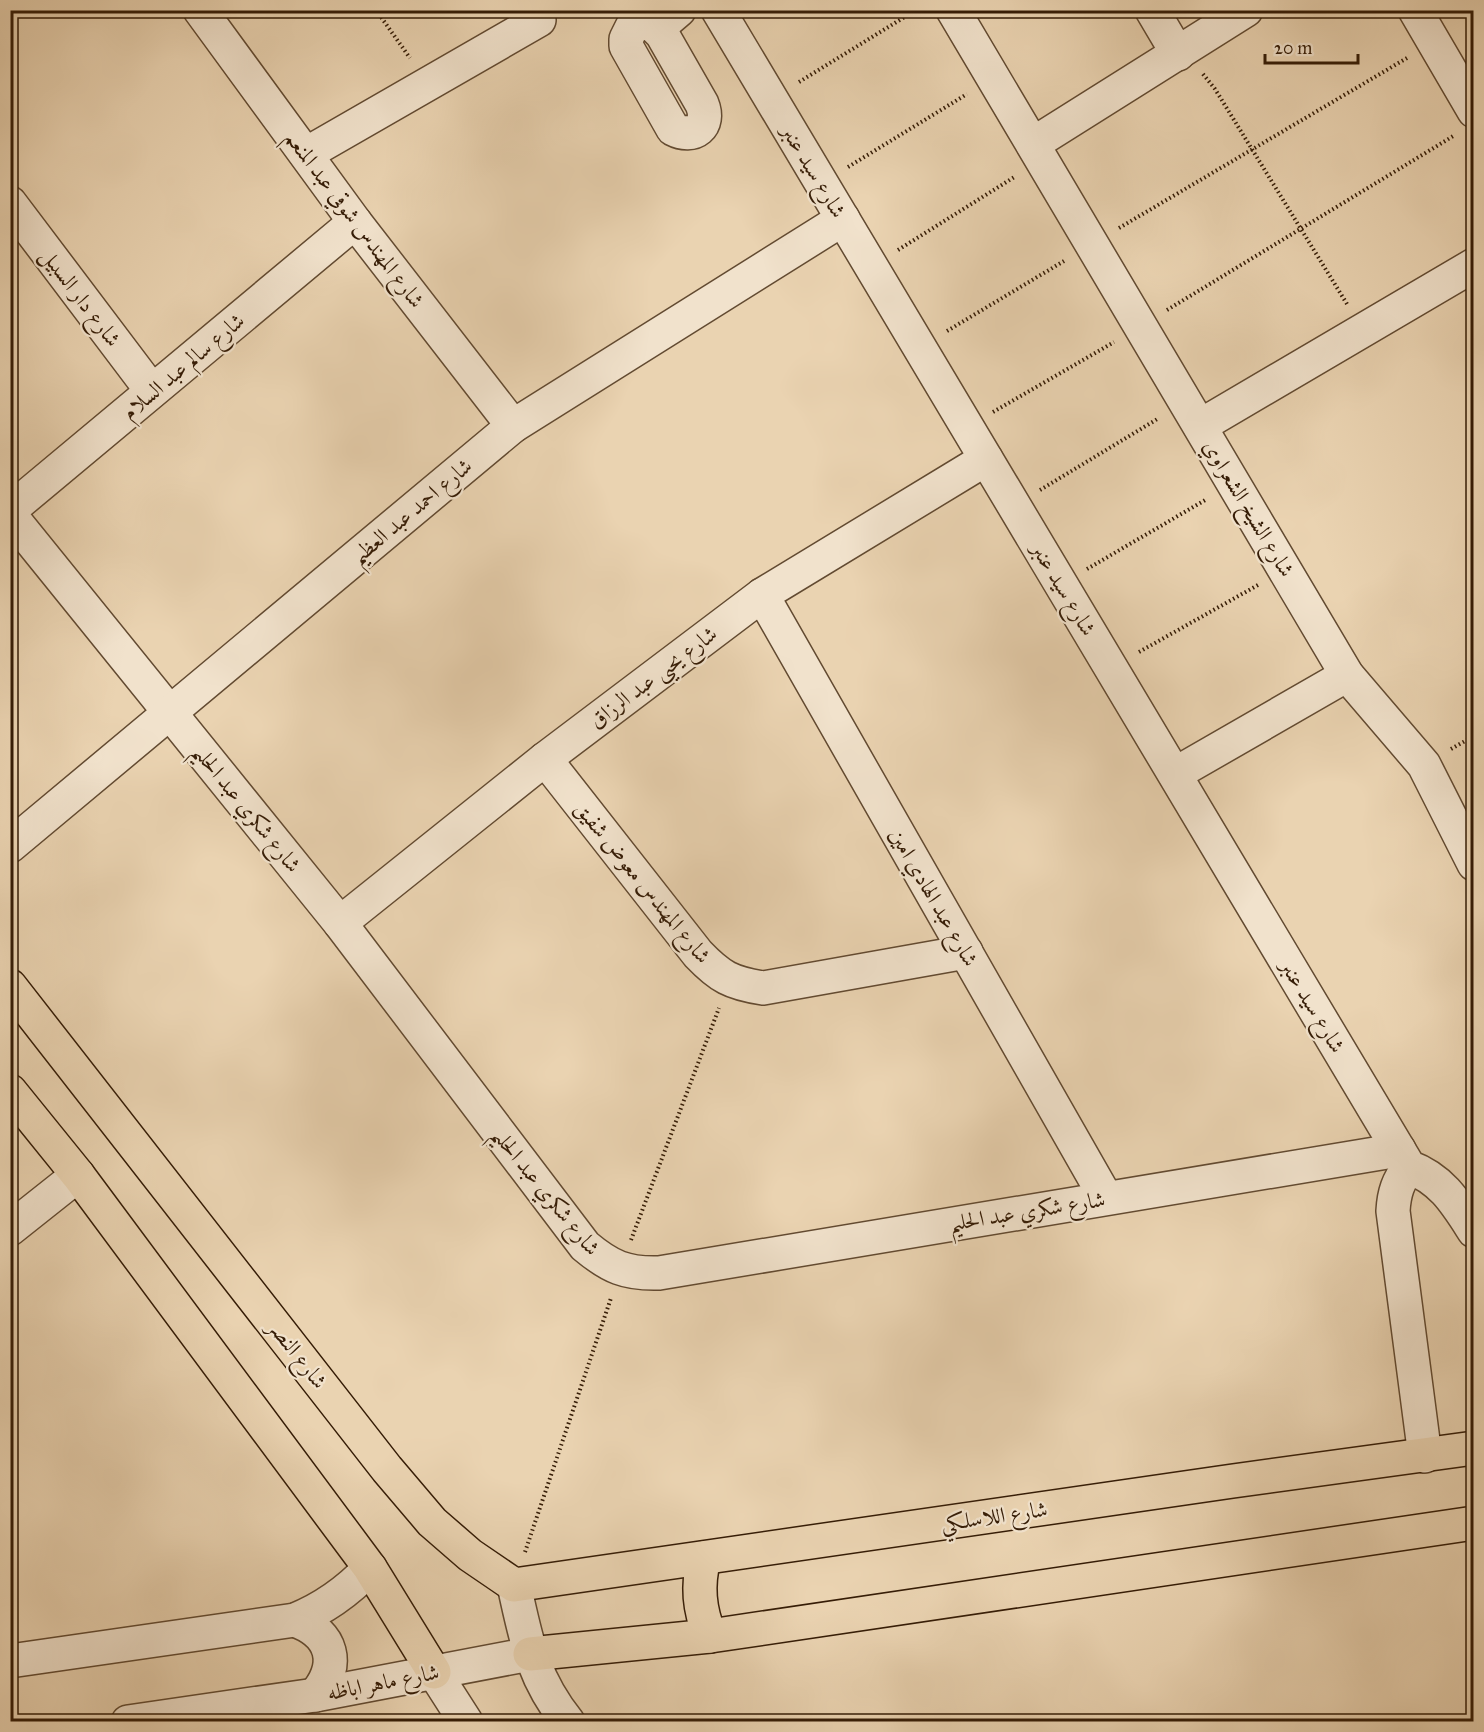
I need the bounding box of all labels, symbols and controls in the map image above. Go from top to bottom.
scale bar [1265,27,1358,65]
text: 20 m [1274,37,1312,59]
street label: شارع سيد عنبر [770,118,852,225]
street label: شارع المهندس شوقي عبد المنعم [274,125,431,317]
street label: شارع دار السبيل [31,242,127,355]
street label: شارع سالم عبد السلام [116,307,254,430]
street label: شارع الشيخ الشعراوي [1192,434,1301,585]
street label: شارع احمد عبد العظيم [345,452,483,576]
street label: شارع سيد عنبر [1020,536,1102,643]
street label: شارع يحيى عبد الرزاق [584,620,725,738]
street label: شارع شكري عبد الحليم [181,738,307,883]
street label: شارع المهندس معوض شفيق [565,795,717,972]
street label: شارع عبد الهادي امين [879,823,985,974]
street label: شارع سيد عنبر [1269,953,1351,1060]
street label: شارع شكري عبد الحليم [480,1121,606,1266]
street label: شارع شكري عبد الحليم [947,1185,1108,1245]
street label: شارع النصر [257,1312,333,1397]
street label: شارع اللاسلكي [939,1495,1050,1544]
street label: شارع ماهر اباظه [325,1658,442,1711]

